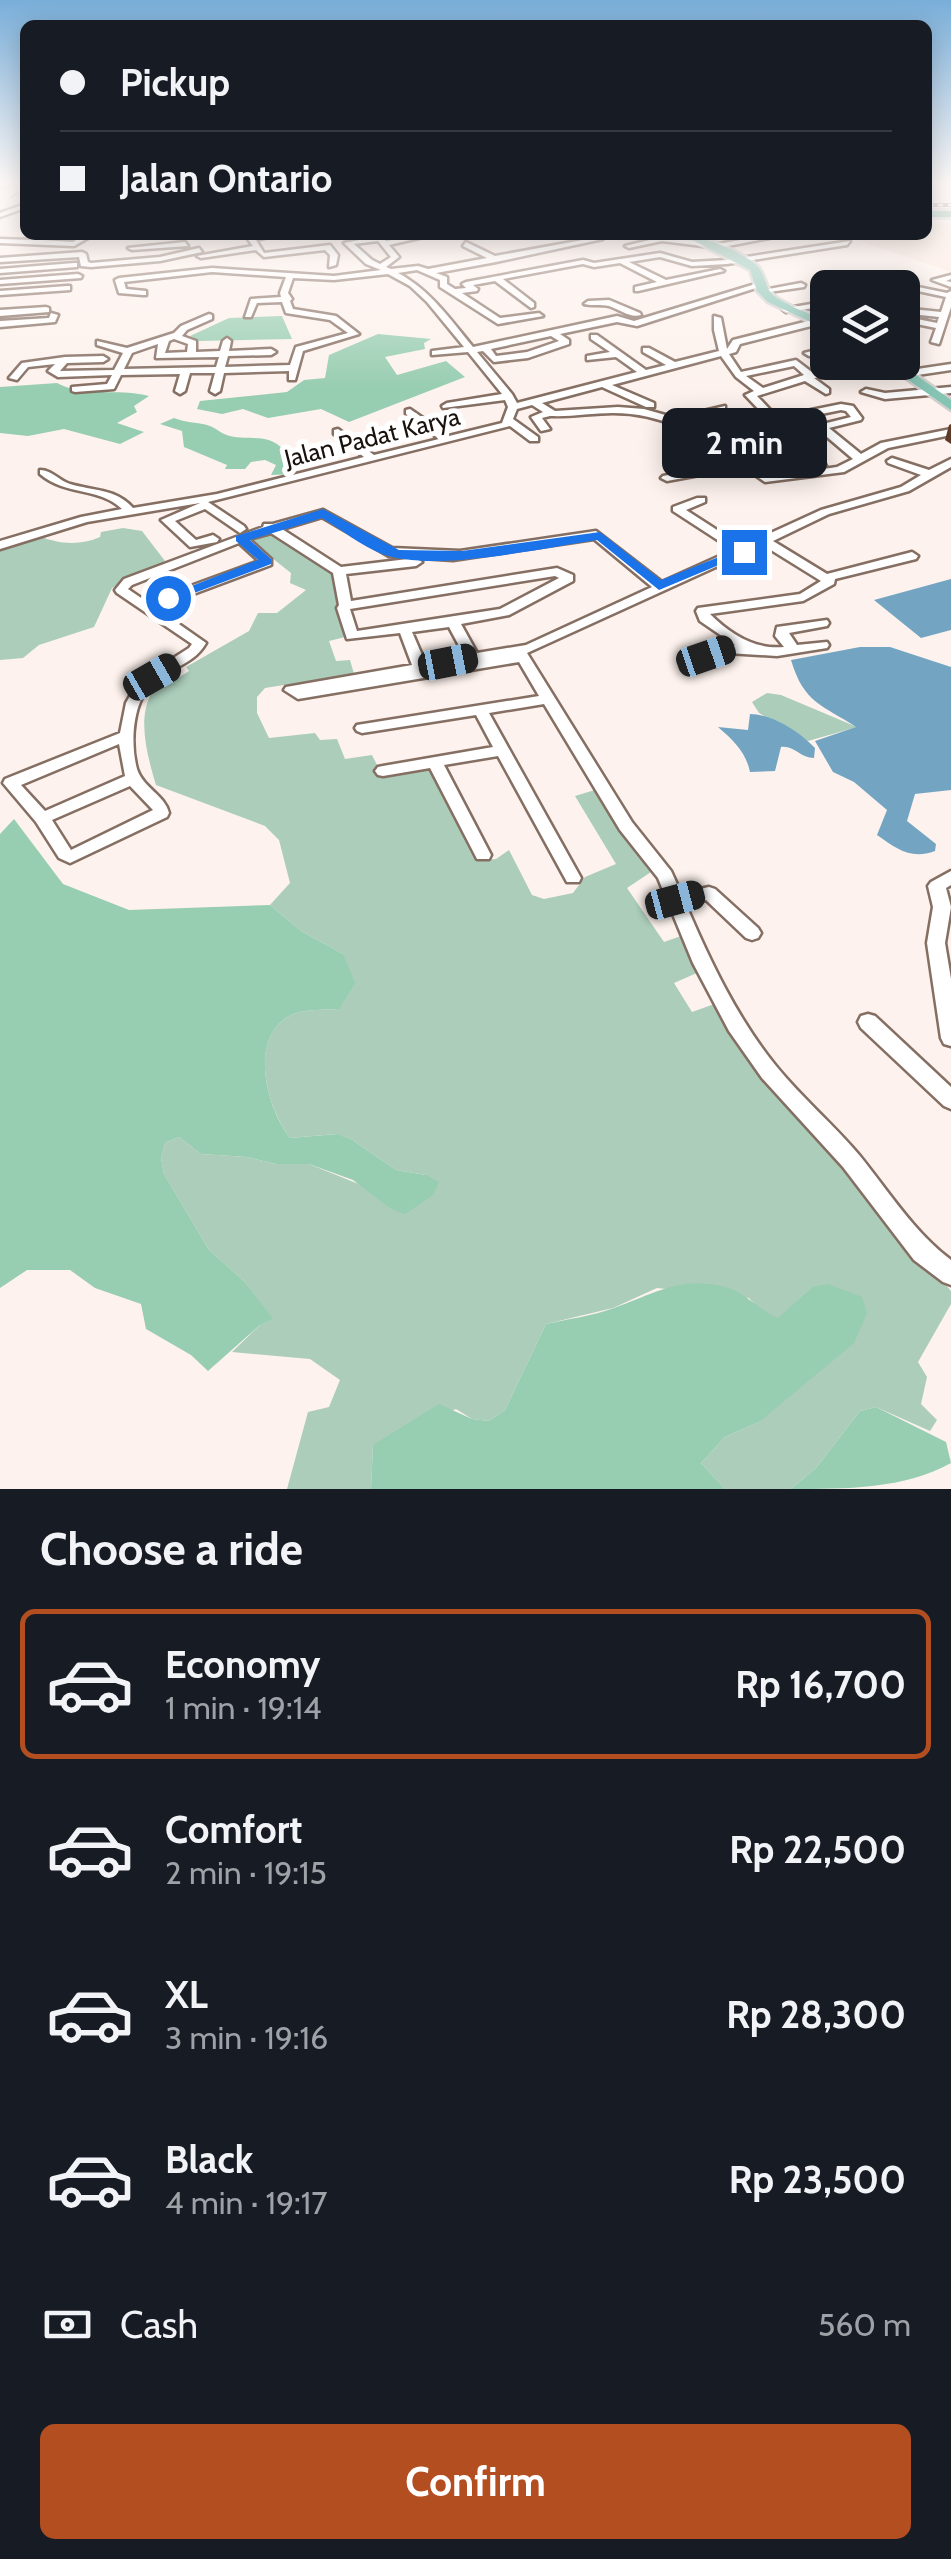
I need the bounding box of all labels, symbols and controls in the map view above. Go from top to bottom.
text: Pickup [120,59,230,106]
text: Jalan Ontario [120,155,332,202]
map controls [810,270,920,380]
button: layers [810,270,920,380]
street label: Jalan Padat Karya [280,401,463,474]
callout: 2 min [662,407,826,477]
text: 2 min [706,423,783,462]
route end [722,530,767,575]
route start [146,576,191,621]
car [673,632,739,680]
car [416,642,480,682]
car [119,649,185,705]
car [642,878,708,922]
text: Choose a ride [40,1522,303,1576]
icon: car [45,1639,135,1729]
text: Economy [165,1641,320,1688]
text: Rp 16,700 [735,1661,906,1708]
text: 1 min · 19:14 [165,1688,322,1727]
icon: car [45,1804,135,1894]
text: Comfort [165,1806,302,1853]
text: Rp 22,500 [729,1826,906,1873]
text: 2 min · 19:15 [165,1853,327,1892]
icon: car [45,1969,135,2059]
text: XL [165,1971,208,2018]
text: Rp 28,300 [726,1991,906,2038]
text: 3 min · 19:16 [165,2018,328,2057]
icon: car [45,2134,135,2224]
text: Black [165,2136,253,2183]
text: Rp 23,500 [729,2156,906,2203]
text: 4 min · 19:17 [165,2183,327,2222]
icon: cash [40,2297,95,2352]
text: Cash [120,2301,198,2348]
text: 560 m [818,2305,911,2344]
button: Confirm [40,2424,911,2539]

